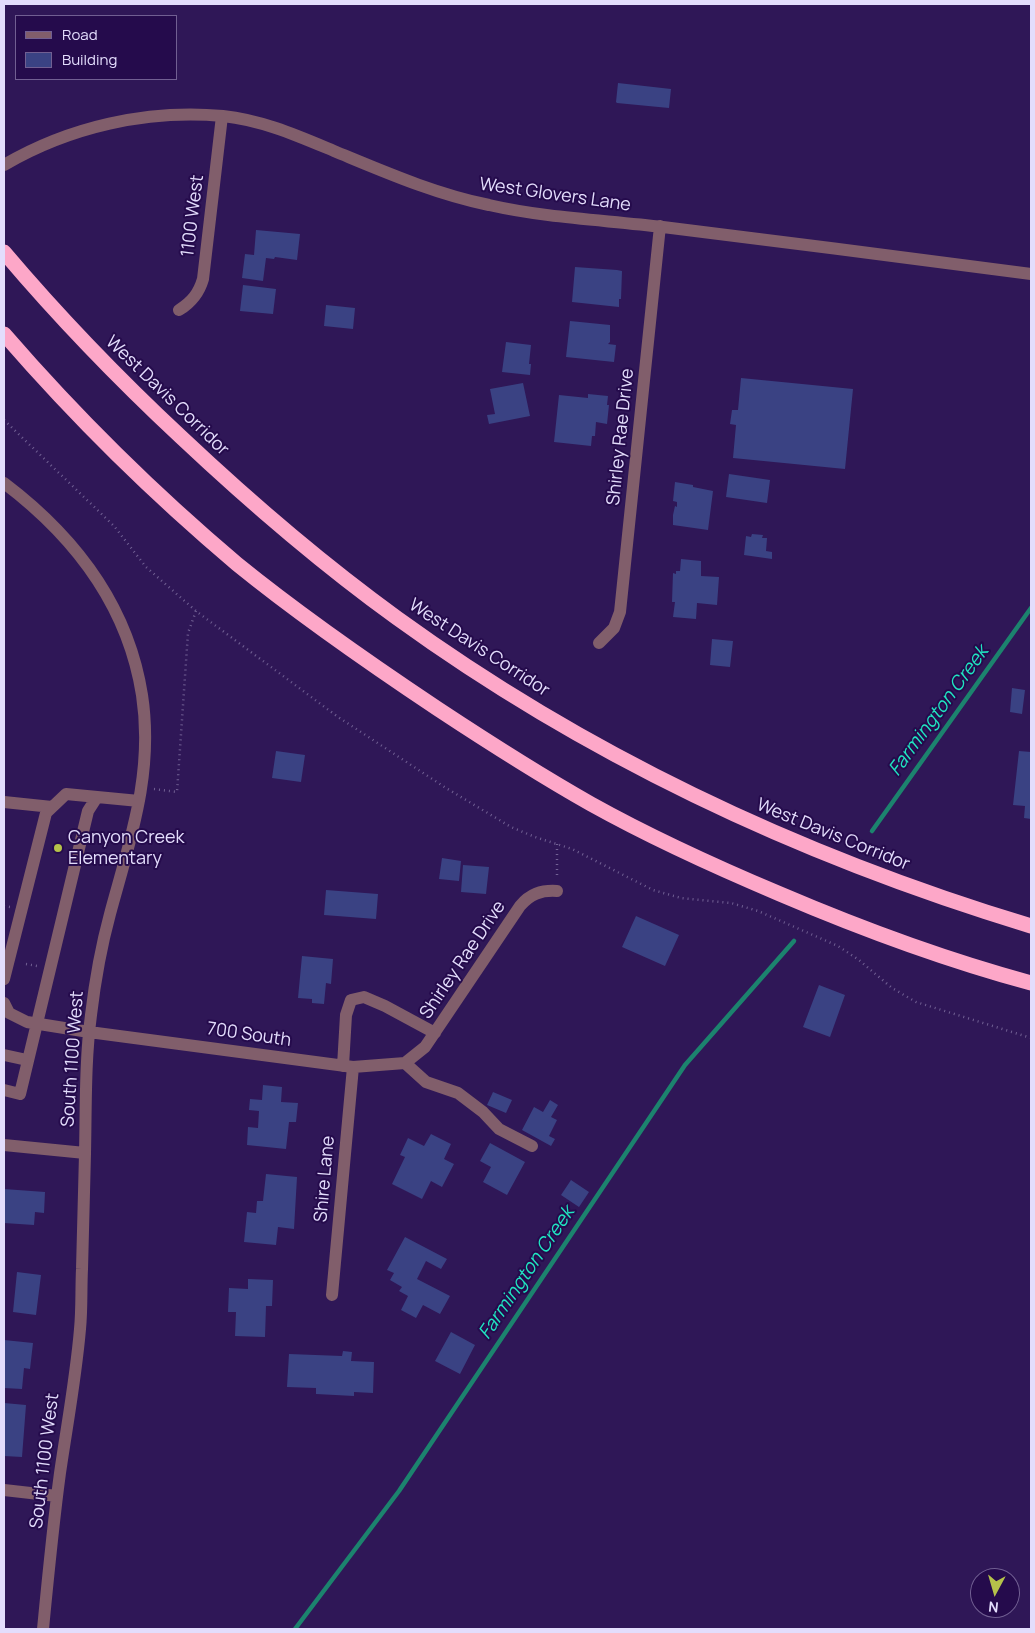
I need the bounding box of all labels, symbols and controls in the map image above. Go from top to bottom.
legend [15,15,178,80]
text: Road [62,24,98,45]
text: Building [62,49,117,70]
street label: 1100 West [177,174,209,258]
street label: West Glovers Lane [478,174,632,216]
street label: West Davis Corridor [101,332,233,460]
street label: Shirley Rae Drive [603,367,639,507]
street label: West Davis Corridor [405,595,553,701]
water label: Farmington Creek [884,642,994,780]
street label: West Davis Corridor [753,794,913,876]
place label: Canyon Creek Elementary [68,827,184,870]
marker: Canyon Creek Elementary [52,842,64,854]
street label: Shirley Rae Drive [416,897,510,1023]
street label: South 1100 West [57,990,89,1128]
street label: 700 South [205,1018,293,1052]
street label: Shire Lane [310,1135,340,1223]
water label: Farmington Creek [474,1202,580,1344]
street label: South 1100 West [26,1392,64,1530]
north arrow [970,1568,1020,1618]
text: N [987,1597,999,1617]

